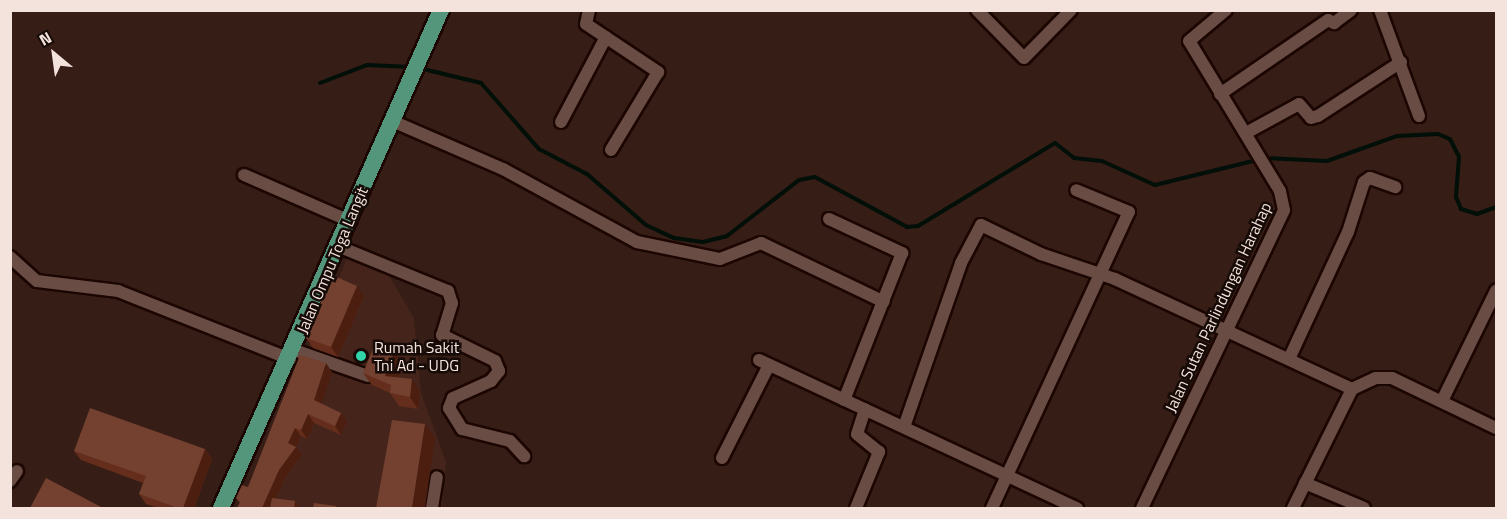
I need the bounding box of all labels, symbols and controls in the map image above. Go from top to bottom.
north arrow [24,24,84,84]
text: N [35,25,56,51]
street label: Jalan Ompu Toga Langit [292,184,372,336]
street label: Jalan Sutan Parlindungan Harahap [1161,199,1275,415]
place label: Rumah Sakit Tni Ad - UDG [374,337,459,375]
marker: Rumah Sakit Tni Ad - UDG [352,347,370,365]

